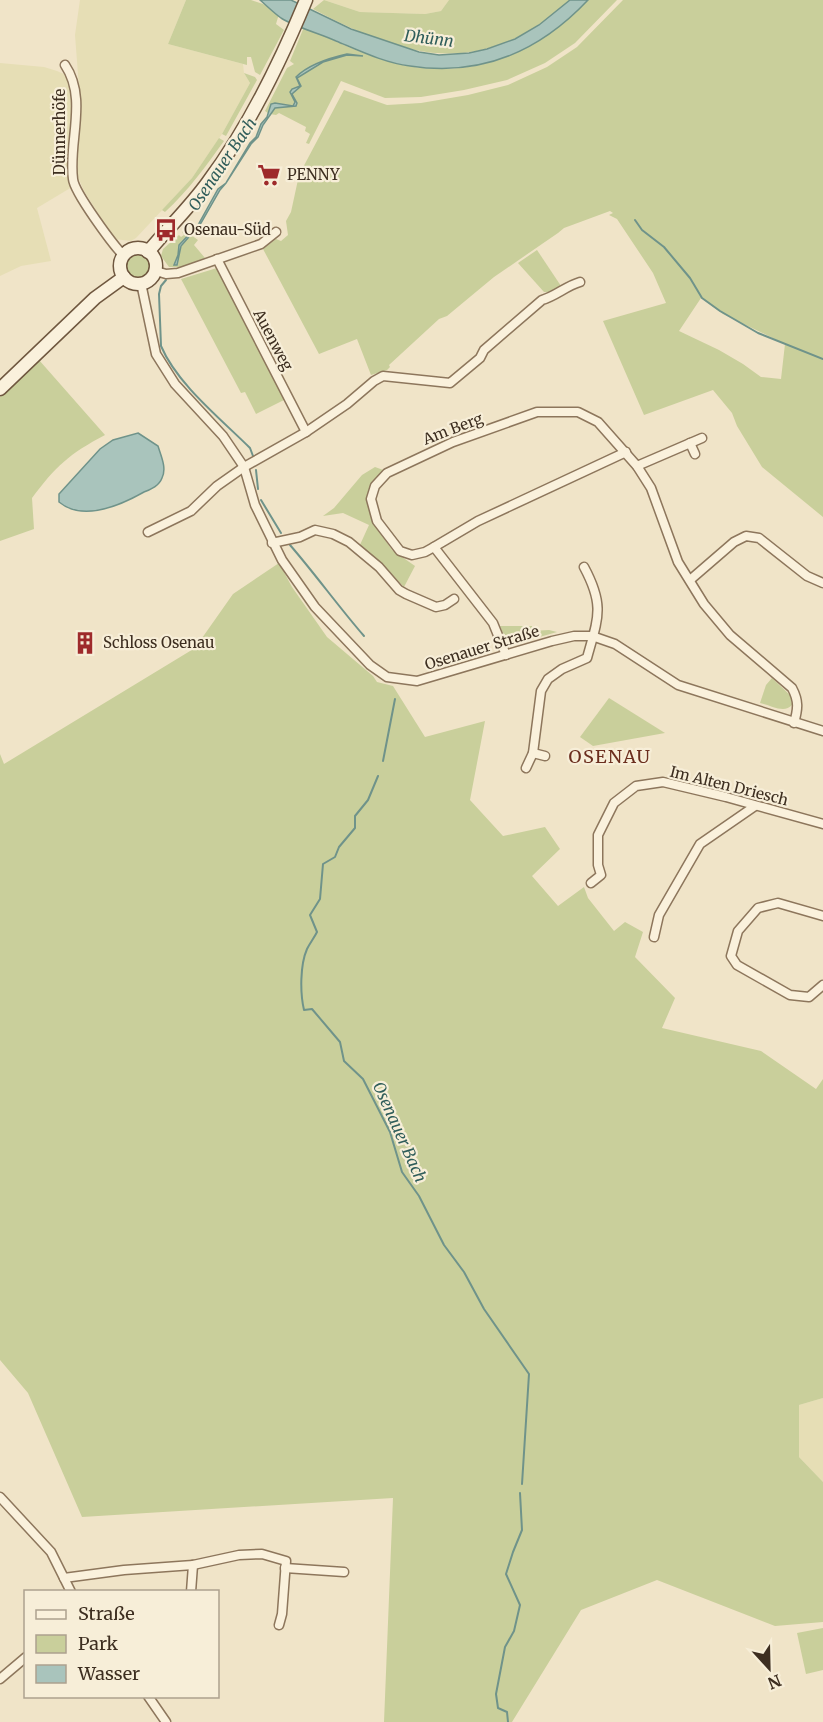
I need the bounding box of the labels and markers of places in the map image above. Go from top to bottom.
supermarket icon: PENNY [256,162,282,188]
place label: PENNY [287,165,340,184]
bus stop icon: Osenau-Süd [153,217,179,243]
place label: Osenau-Süd [184,220,271,239]
building icon: Schloss Osenau [72,630,98,656]
place label: Schloss Osenau [103,633,214,652]

